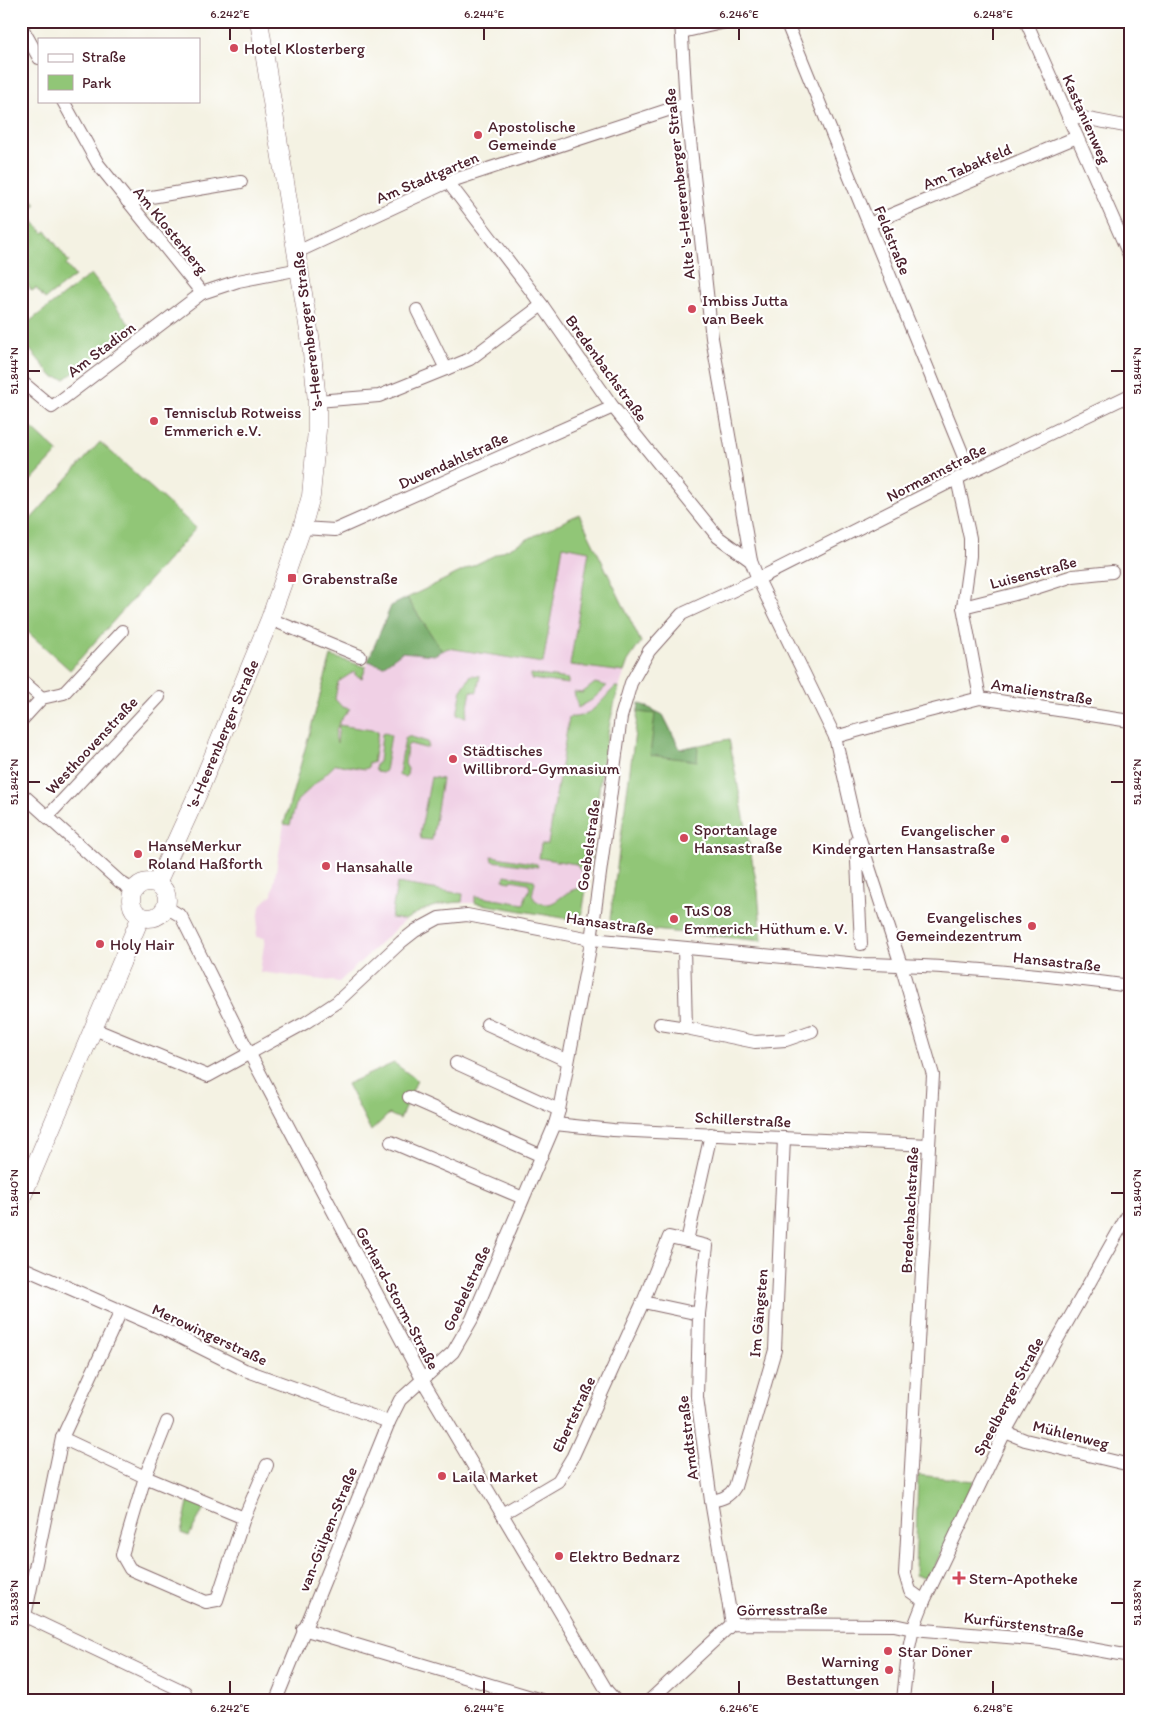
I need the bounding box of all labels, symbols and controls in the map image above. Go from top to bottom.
text: 6.242°E [210,7,250,21]
text: 6.244°E [464,7,504,21]
text: 6.246°E [719,7,759,21]
text: 6.248°E [973,7,1013,21]
legend [38,38,200,102]
place label: Hotel Klosterberg [244,39,366,58]
marker: Hotel Klosterberg [228,42,240,54]
text: Straße [82,48,126,66]
street label: Kastanienweg [1058,71,1115,168]
text: Park [82,74,112,92]
street label: Alte 's-Heerenberger Straße [660,87,699,281]
place label: Apostolische Gemeinde [488,117,576,154]
marker: Apostolische Gemeinde [472,129,484,141]
street label: Am Tabakfeld [920,139,1015,194]
street label: Am Stadtgarten [373,147,482,208]
street label: Am Klosterberg [129,183,212,279]
street label: Feldstraße [870,203,915,278]
street label: 's-Heerenberger Straße [288,250,327,412]
place label: Imbiss Jutta van Beek [702,291,789,328]
marker: Imbiss Jutta van Beek [686,303,698,315]
street label: Bredenbachstraße [562,311,652,425]
street label: Am Stadion [63,318,139,381]
text: 51.844°N [7,347,21,395]
text: 51.844°N [1130,347,1144,395]
place label: Tennisclub Rotweiss Emmerich e.V. [164,403,301,440]
marker: Tennisclub Rotweiss Emmerich e.V. [148,415,160,427]
street label: Duvendahlstraße [395,428,511,493]
street label: Normannstraße [883,439,989,506]
street label: Luisenstraße [988,552,1079,593]
place label: Grabenstraße [302,569,398,588]
marker: Grabenstraße [286,572,298,584]
street label: 's-Heerenberger Straße [182,657,263,812]
street label: Amalienstraße [990,674,1094,709]
street label: Westhoovenstraße [41,692,142,798]
place label: Städtisches Willibrord-Gymnasium [463,741,620,778]
marker: Städtisches Willibrord-Gymnasium [447,753,459,765]
text: 51.842°N [7,759,21,805]
text: 51.842°N [1130,759,1144,805]
street label: Goebelstraße [573,798,604,892]
place label: Sportanlage Hansastraße [694,820,782,857]
place label: Evangelischer Kindergarten Hansastraße [812,821,995,858]
marker: Sportanlage Hansastraße [678,832,690,844]
marker: Evangelischer Kindergarten Hansastraße [999,833,1011,845]
place label: HanseMerkur Roland Haßforth [148,836,263,873]
marker: HanseMerkur Roland Haßforth [132,848,144,860]
place label: Hansahalle [336,857,413,876]
marker: Hansahalle [320,860,332,872]
place label: TuS 08 Emmerich-Hüthum e. V. [684,901,848,938]
street label: Hansastraße [565,908,655,939]
place label: Evangelisches Gemeindezentrum [896,908,1022,945]
marker: TuS 08 Emmerich-Hüthum e. V. [668,913,680,925]
marker: Evangelisches Gemeindezentrum [1026,920,1038,932]
place label: Holy Hair [110,935,175,954]
marker: Holy Hair [94,938,106,950]
street label: Hansastraße [1012,947,1102,976]
street label: Schillerstraße [694,1107,792,1132]
street label: Bredenbachstraße [897,1146,922,1274]
text: 51.840°N [7,1169,21,1217]
text: 51.840°N [1130,1169,1144,1217]
street label: Gerhard-Storm-Straße [352,1224,443,1373]
street label: Goebelstraße [438,1242,495,1334]
street label: Im Gängsten [745,1268,772,1358]
street label: Merowingerstraße [149,1299,271,1370]
street label: Speelberger Straße [969,1333,1048,1459]
street label: Ebertstraße [548,1373,599,1455]
street label: Arndtstraße [673,1395,702,1481]
street label: Mühlenweg [1031,1416,1112,1453]
street label: van-Gülpen-Straße [294,1464,361,1594]
place label: Laila Market [452,1467,538,1486]
marker: Laila Market [436,1470,448,1482]
place label: Elektro Bednarz [569,1547,681,1566]
marker: Elektro Bednarz [553,1550,565,1562]
place label: Stern-Apotheke [969,1569,1078,1588]
marker: Stern-Apotheke [953,1572,965,1584]
text: 51.838°N [7,1580,21,1626]
text: 51.838°N [1130,1580,1144,1626]
street label: Görresstraße [736,1599,828,1620]
street label: Kurfürstenstraße [963,1608,1085,1641]
place label: Star Döner [898,1642,973,1661]
marker: Star Döner [882,1645,894,1657]
place label: Warning Bestattungen [786,1652,880,1689]
marker: Warning Bestattungen [883,1664,895,1676]
text: 6.242°E [210,1701,250,1715]
text: 6.244°E [464,1701,504,1715]
text: 6.246°E [719,1701,759,1715]
text: 6.248°E [973,1701,1013,1715]

